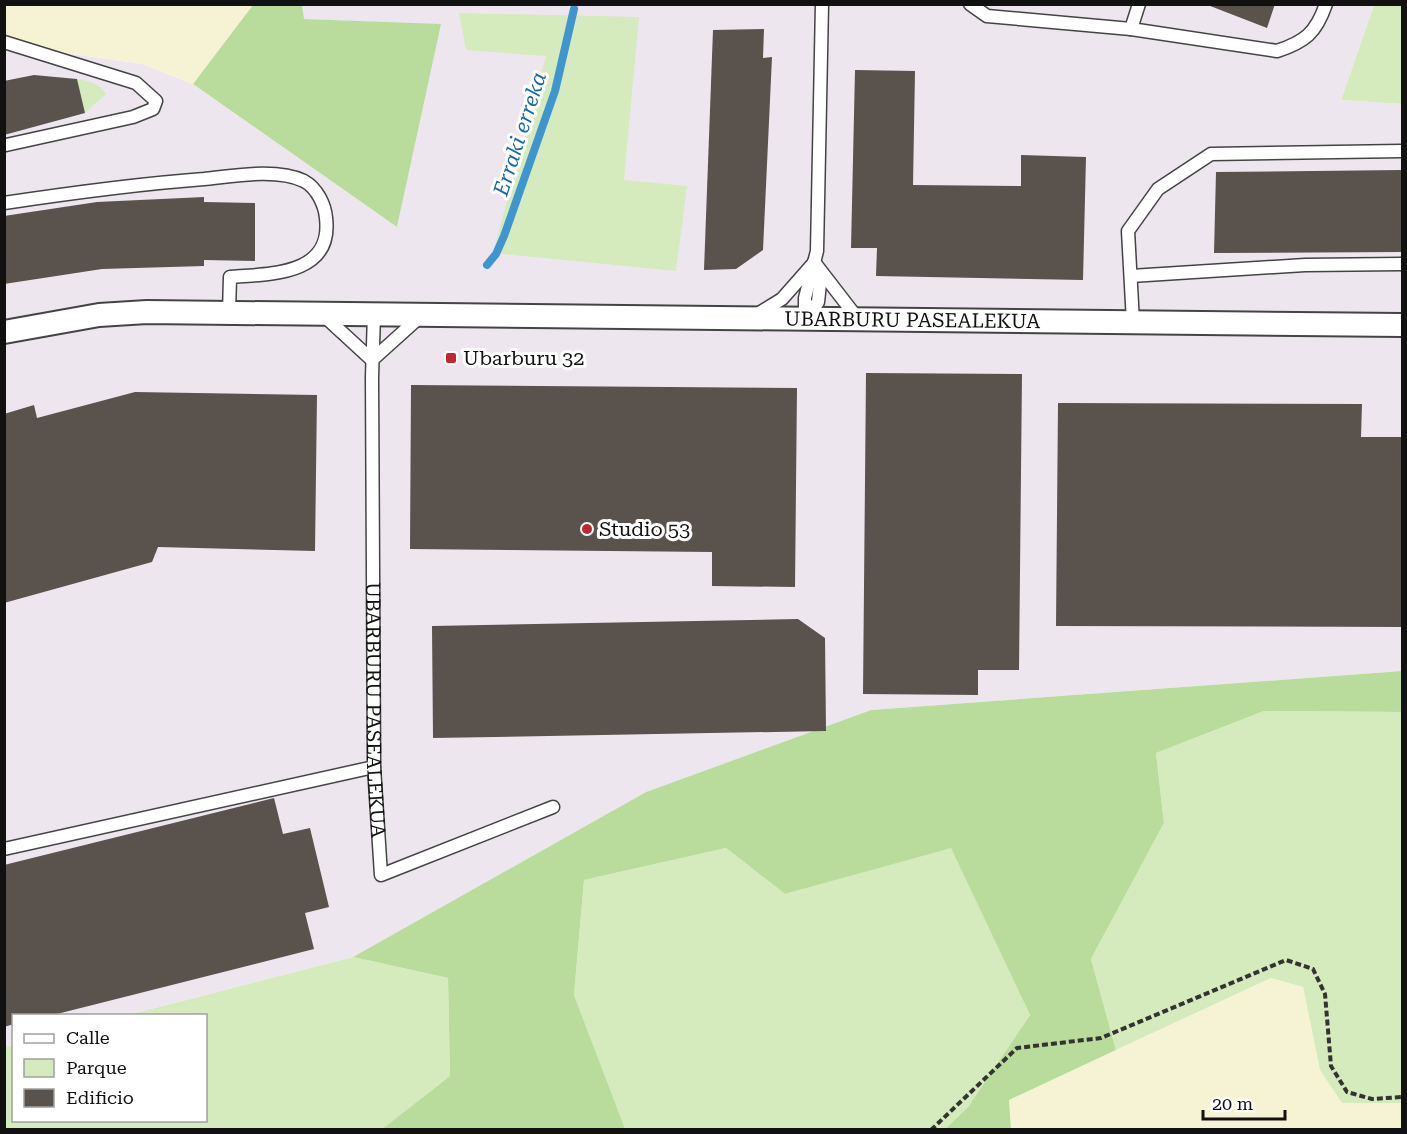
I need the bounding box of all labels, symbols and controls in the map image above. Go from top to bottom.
water label: Erraki erreka [488,69,551,200]
street label: UBARBURU PASEALEKUA [784,307,1040,333]
place label: Ubarburu 32 [463,346,584,370]
marker: Ubarburu 32 [444,351,458,365]
place label: Studio 53 [599,517,690,541]
marker: Studio 53 [580,522,594,536]
street label: UBARBURU PASEALEKUA [361,582,391,839]
legend [12,1014,207,1122]
text: Calle [66,1027,110,1048]
text: Parque [66,1057,127,1078]
scale bar [1203,1083,1286,1121]
text: Edificio [66,1087,134,1108]
text: 20 m [1212,1093,1253,1114]

